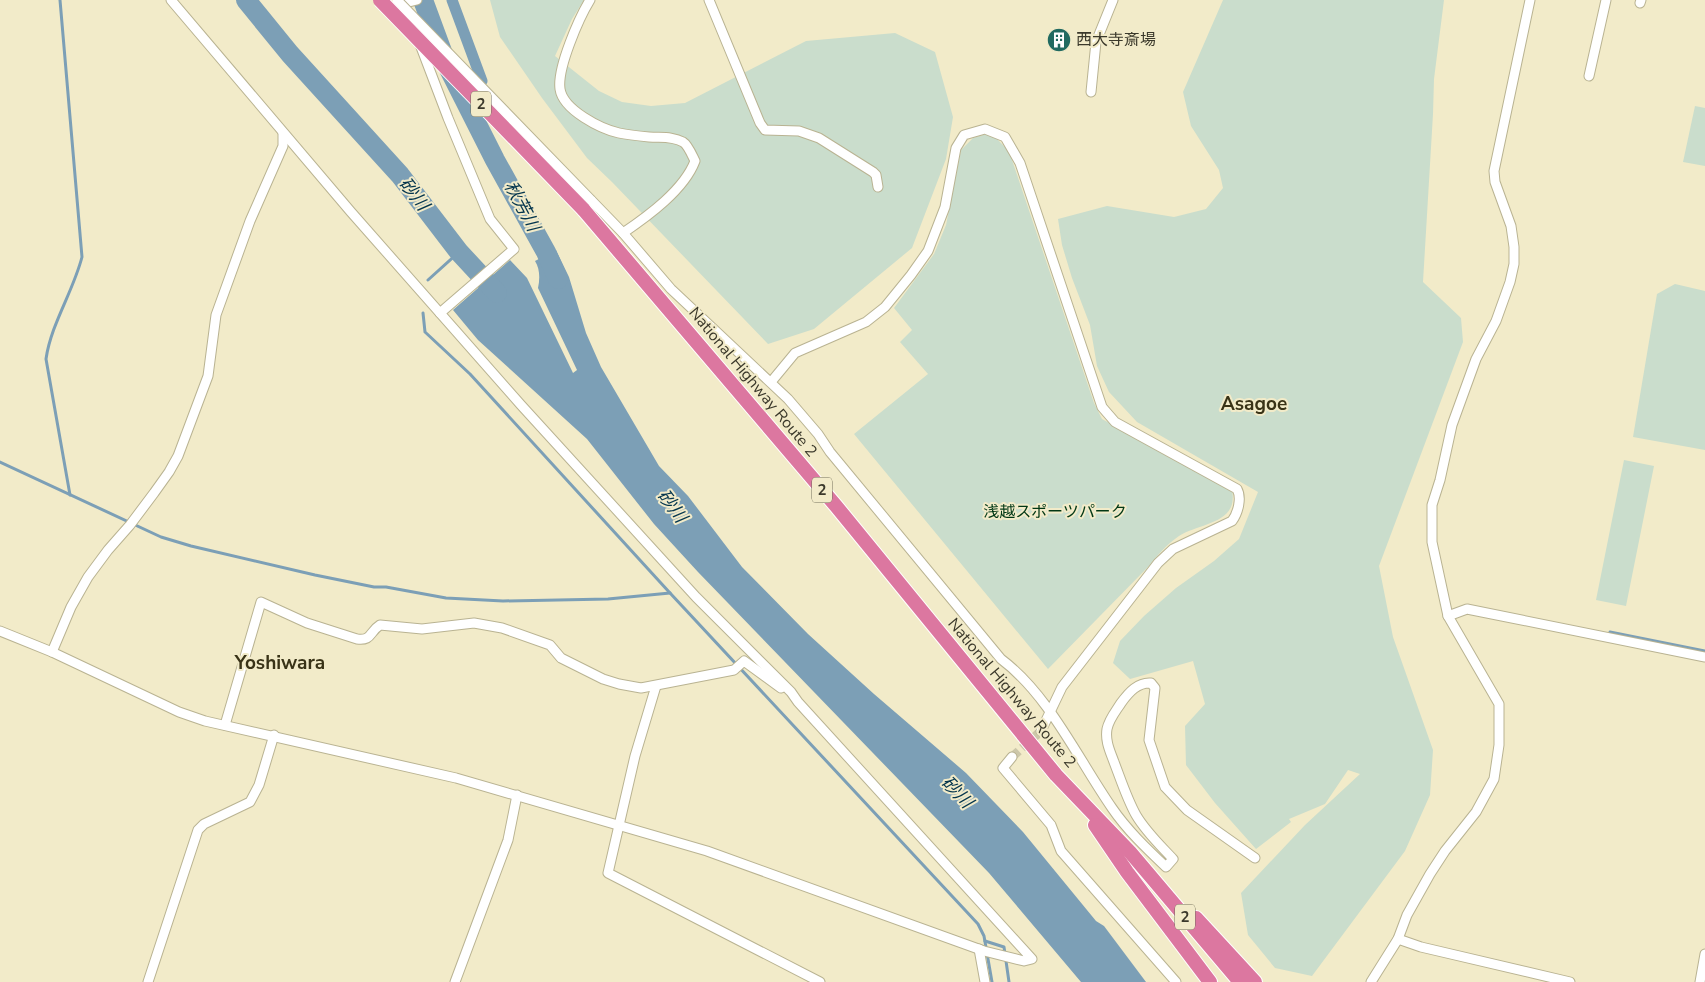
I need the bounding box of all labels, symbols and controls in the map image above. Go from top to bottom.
building icon: 西大寺斎場 [1046,27,1072,53]
place label: 西大寺斎場 [1076,29,1156,51]
road number: 2 [471,92,491,116]
water label: 砂川 [393,172,436,217]
water label: 秋芳川 [499,177,546,237]
street label: National Highway Route 2 [684,302,822,462]
district label: Asagoe [1221,391,1287,417]
road number: 2 [812,478,832,502]
water label: 砂川 [652,484,694,529]
park label: 浅越スポーツパーク [983,501,1127,523]
street label: National Highway Route 2 [943,613,1081,773]
district label: Yoshiwara [234,650,325,676]
water label: 砂川 [936,771,980,815]
road number: 2 [1175,904,1195,930]

